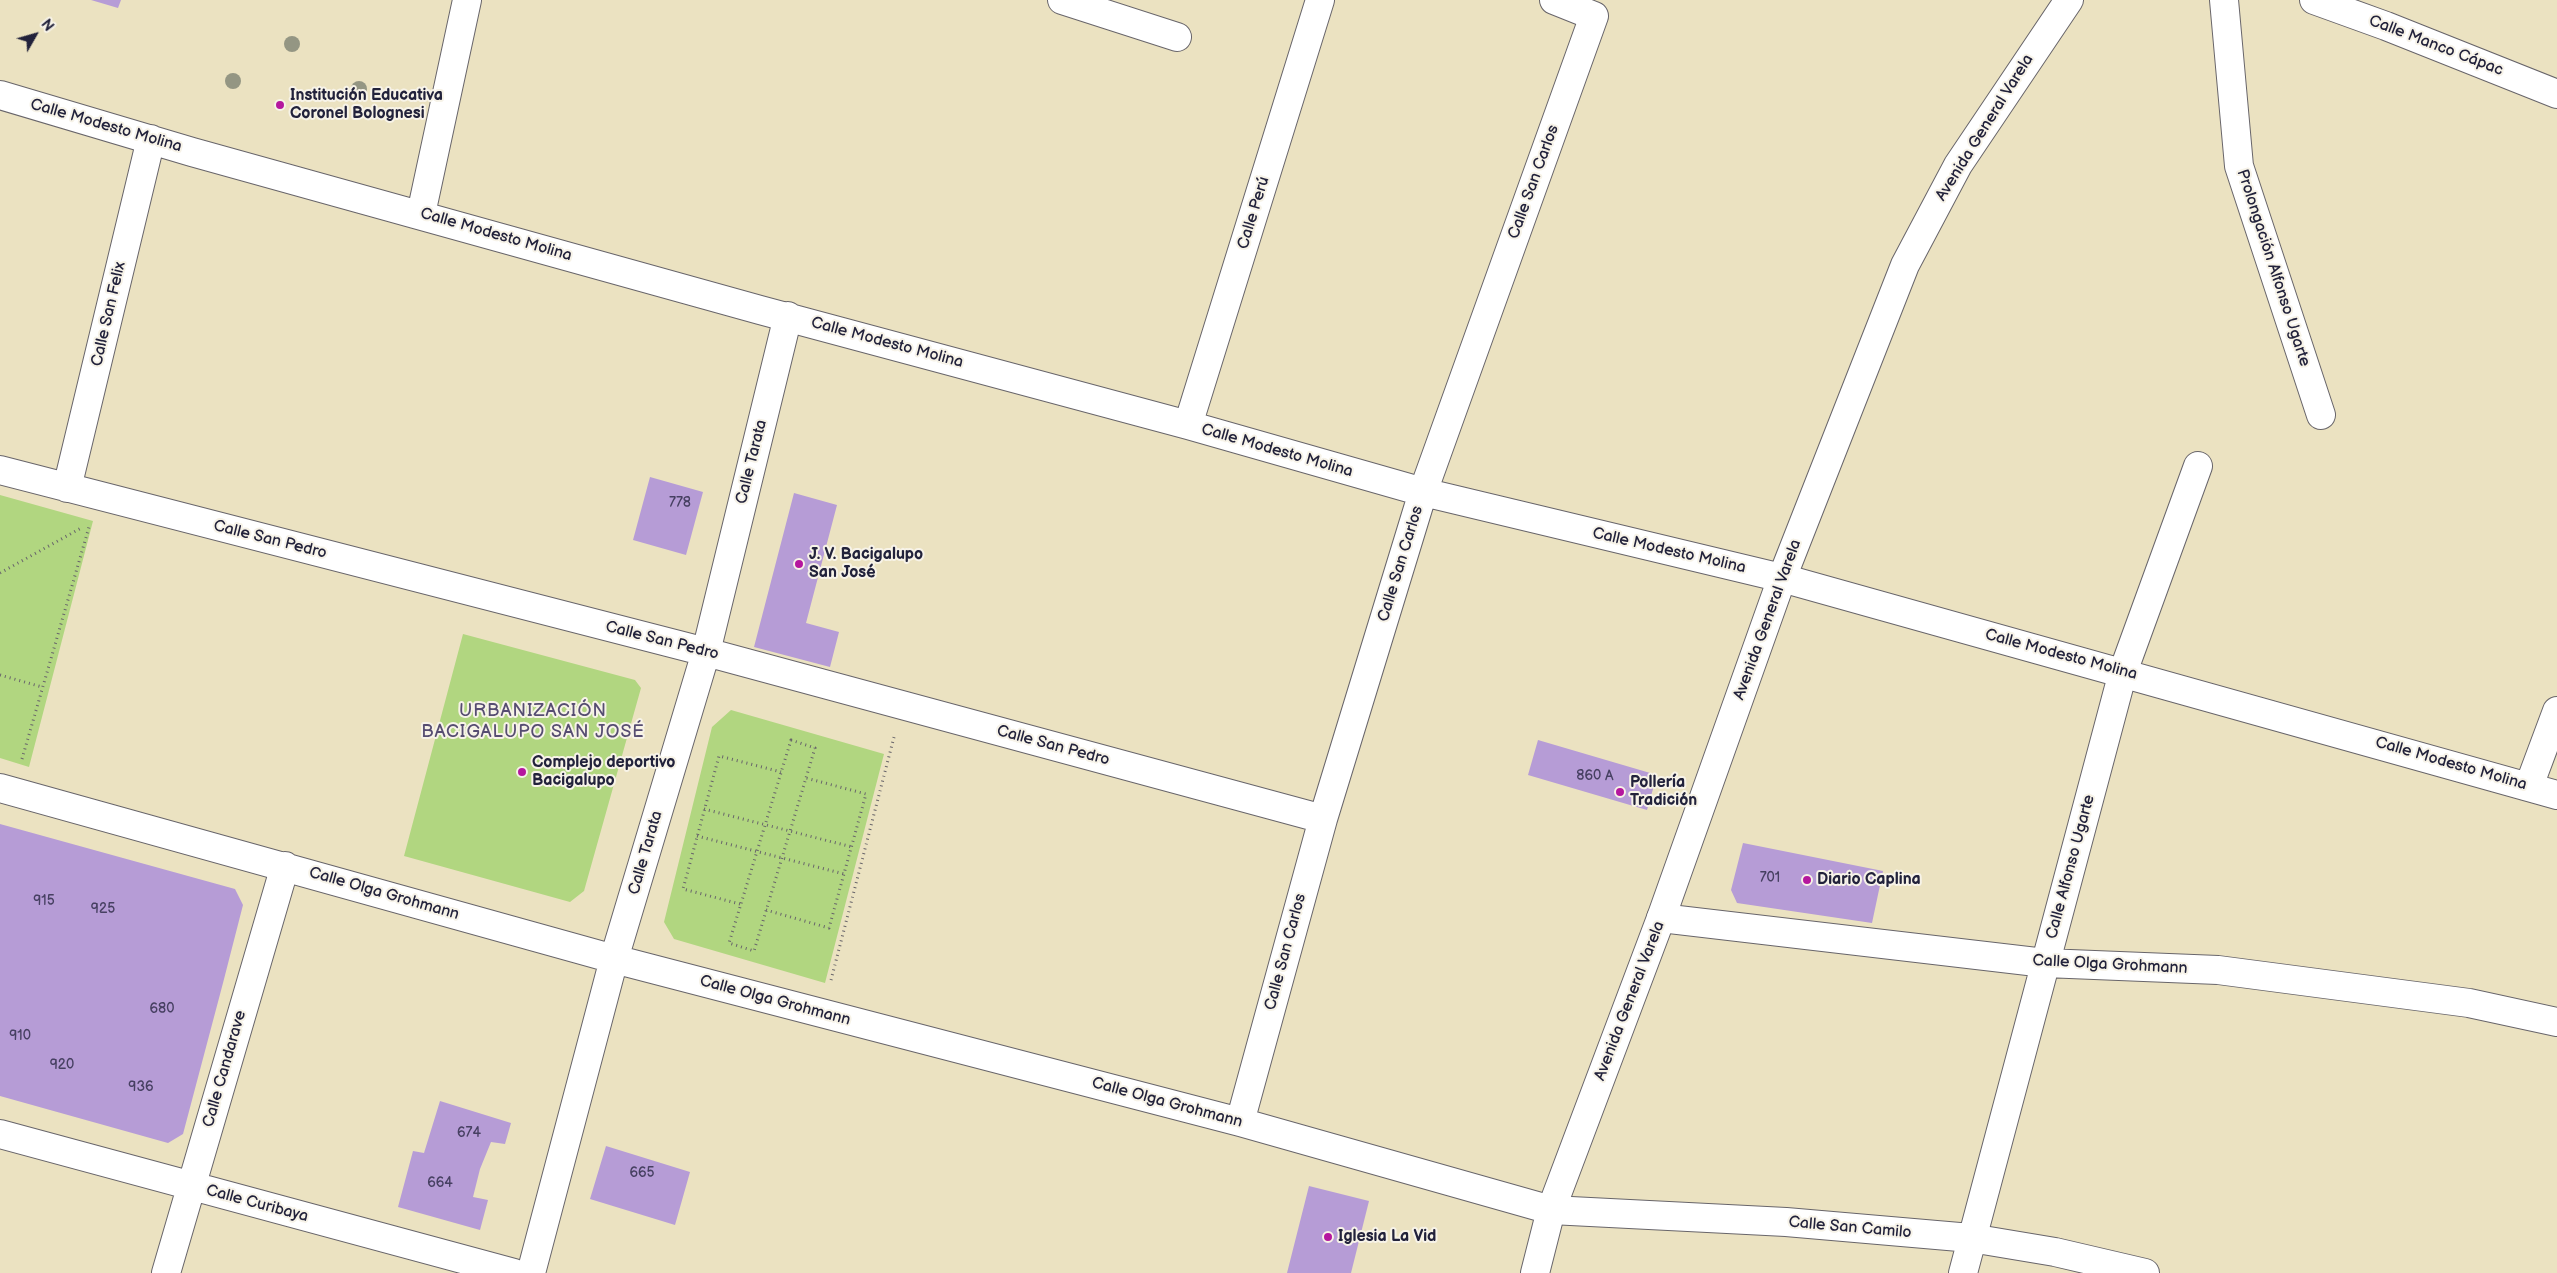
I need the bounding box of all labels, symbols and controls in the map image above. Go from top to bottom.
north arrow [10,10,60,60]
street label: Calle Manco Cápac [2366,12,2506,80]
text: N [37,16,57,35]
street label: Avenida General Varela [1932,51,2038,205]
place label: Institución Educativa Coronel Bolognesi [290,86,443,124]
street label: Calle Modesto Molina [28,95,184,157]
marker: Institución Educativa Coronel Bolognesi [274,99,286,111]
street label: Calle San Carlos [1504,122,1564,242]
street label: Prolongación Alfonso Ugarte [2232,167,2314,369]
street label: Calle Perú [1234,174,1274,252]
street label: Calle Modesto Molina [418,204,574,266]
street label: Calle San Felix [88,260,130,368]
street label: Calle Modesto Molina [809,313,965,373]
street label: Calle Tarata [732,418,772,506]
street label: Calle Modesto Molina [1199,420,1355,482]
house number: 778 [669,495,691,511]
street label: Calle San Carlos [1374,504,1428,624]
street label: Calle San Pedro [211,517,329,563]
street label: Calle Modesto Molina [1590,524,1748,578]
street label: Avenida General Varela [1730,537,1806,703]
place label: J. V. Bacigalupo San José [809,545,923,583]
marker: J. V. Bacigalupo San José [793,558,805,570]
street label: Calle San Pedro [603,618,721,664]
street label: Calle Modesto Molina [1983,625,2139,685]
district label: URBANIZACIÓN BACIGALUPO SAN JOSÉ [419,700,647,742]
street label: Calle San Pedro [995,722,1111,770]
street label: Calle Modesto Molina [2373,733,2529,795]
place label: Complejo deportivo Bacigalupo [532,753,675,791]
marker: Complejo deportivo Bacigalupo [516,766,528,778]
house number: 860 A [1576,768,1614,784]
place label: Pollería Tradición [1630,773,1697,811]
marker: Pollería Tradición [1614,786,1626,798]
street label: Calle Alfonso Ugarte [2043,793,2099,941]
street label: Calle Tarata [625,809,667,897]
street label: Calle Olga Grohmann [307,863,461,925]
house number: 701 [1760,870,1780,886]
place label: Diario Caplina [1817,870,1921,890]
marker: Diario Caplina [1801,874,1813,886]
street label: Calle San Carlos [1261,892,1311,1012]
house number: 915 [33,893,55,909]
house number: 925 [91,901,115,917]
street label: Avenida General Varela [1591,919,1669,1083]
street label: Calle Olga Grohmann [2032,951,2188,979]
street label: Calle Olga Grohmann [698,972,852,1030]
house number: 680 [150,1001,174,1017]
street label: Calle Candarave [199,1008,251,1130]
house number: 910 [9,1028,31,1044]
house number: 920 [50,1057,74,1073]
street label: Calle Olga Grohmann [1090,1074,1244,1132]
house number: 936 [128,1079,154,1095]
house number: 674 [457,1125,481,1141]
house number: 665 [629,1165,655,1181]
house number: 664 [427,1175,453,1191]
street label: Calle Curibaya [204,1181,310,1227]
street label: Calle San Camilo [1788,1213,1912,1243]
place label: Iglesia La Vid [1338,1227,1436,1247]
marker: Iglesia La Vid [1322,1231,1334,1243]

